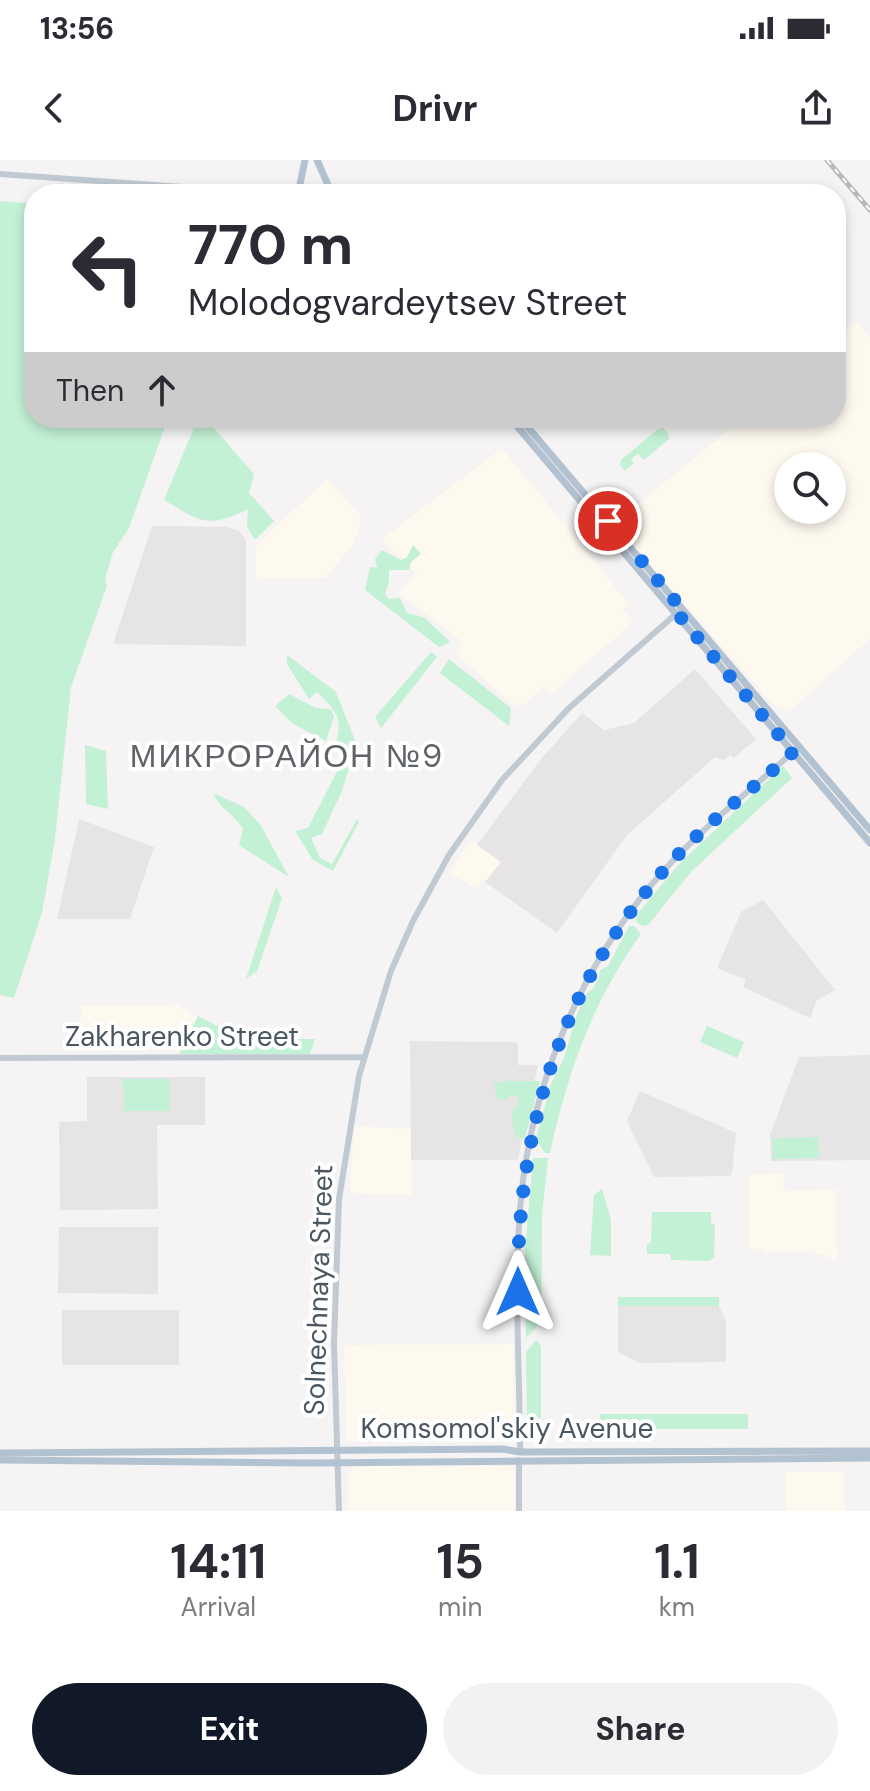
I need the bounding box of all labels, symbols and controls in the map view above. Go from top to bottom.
text: 13:56 [40,9,114,48]
text: Drivr [392,85,478,132]
icon: back [32,86,76,130]
icon: share [794,86,838,130]
text: 770 m [188,208,353,281]
icon: left [56,216,160,320]
text: Molodogvardeytsev Street [188,279,627,326]
icon: ahead [140,368,184,412]
text: Then [56,371,124,410]
map controls [774,452,846,524]
button: search [774,452,846,524]
pin [574,487,642,555]
icon: arrive [586,499,630,543]
district label: МИКРОРАЙОН №9 [130,735,444,777]
street label: Zakharenko Street [65,1018,299,1055]
street label: Solnechnaya Street [296,1164,341,1416]
position arrow [476,1250,560,1334]
street label: Komsomol'skiy Avenue [361,1410,653,1447]
text: 14:11 [170,1530,266,1593]
text: 15 [437,1530,484,1593]
text: 1.1 [654,1530,700,1593]
text: Arrival [180,1590,256,1624]
text: min [438,1590,482,1624]
text: km [659,1590,695,1624]
button: Exit [32,1683,427,1775]
button: Share [443,1683,838,1775]

